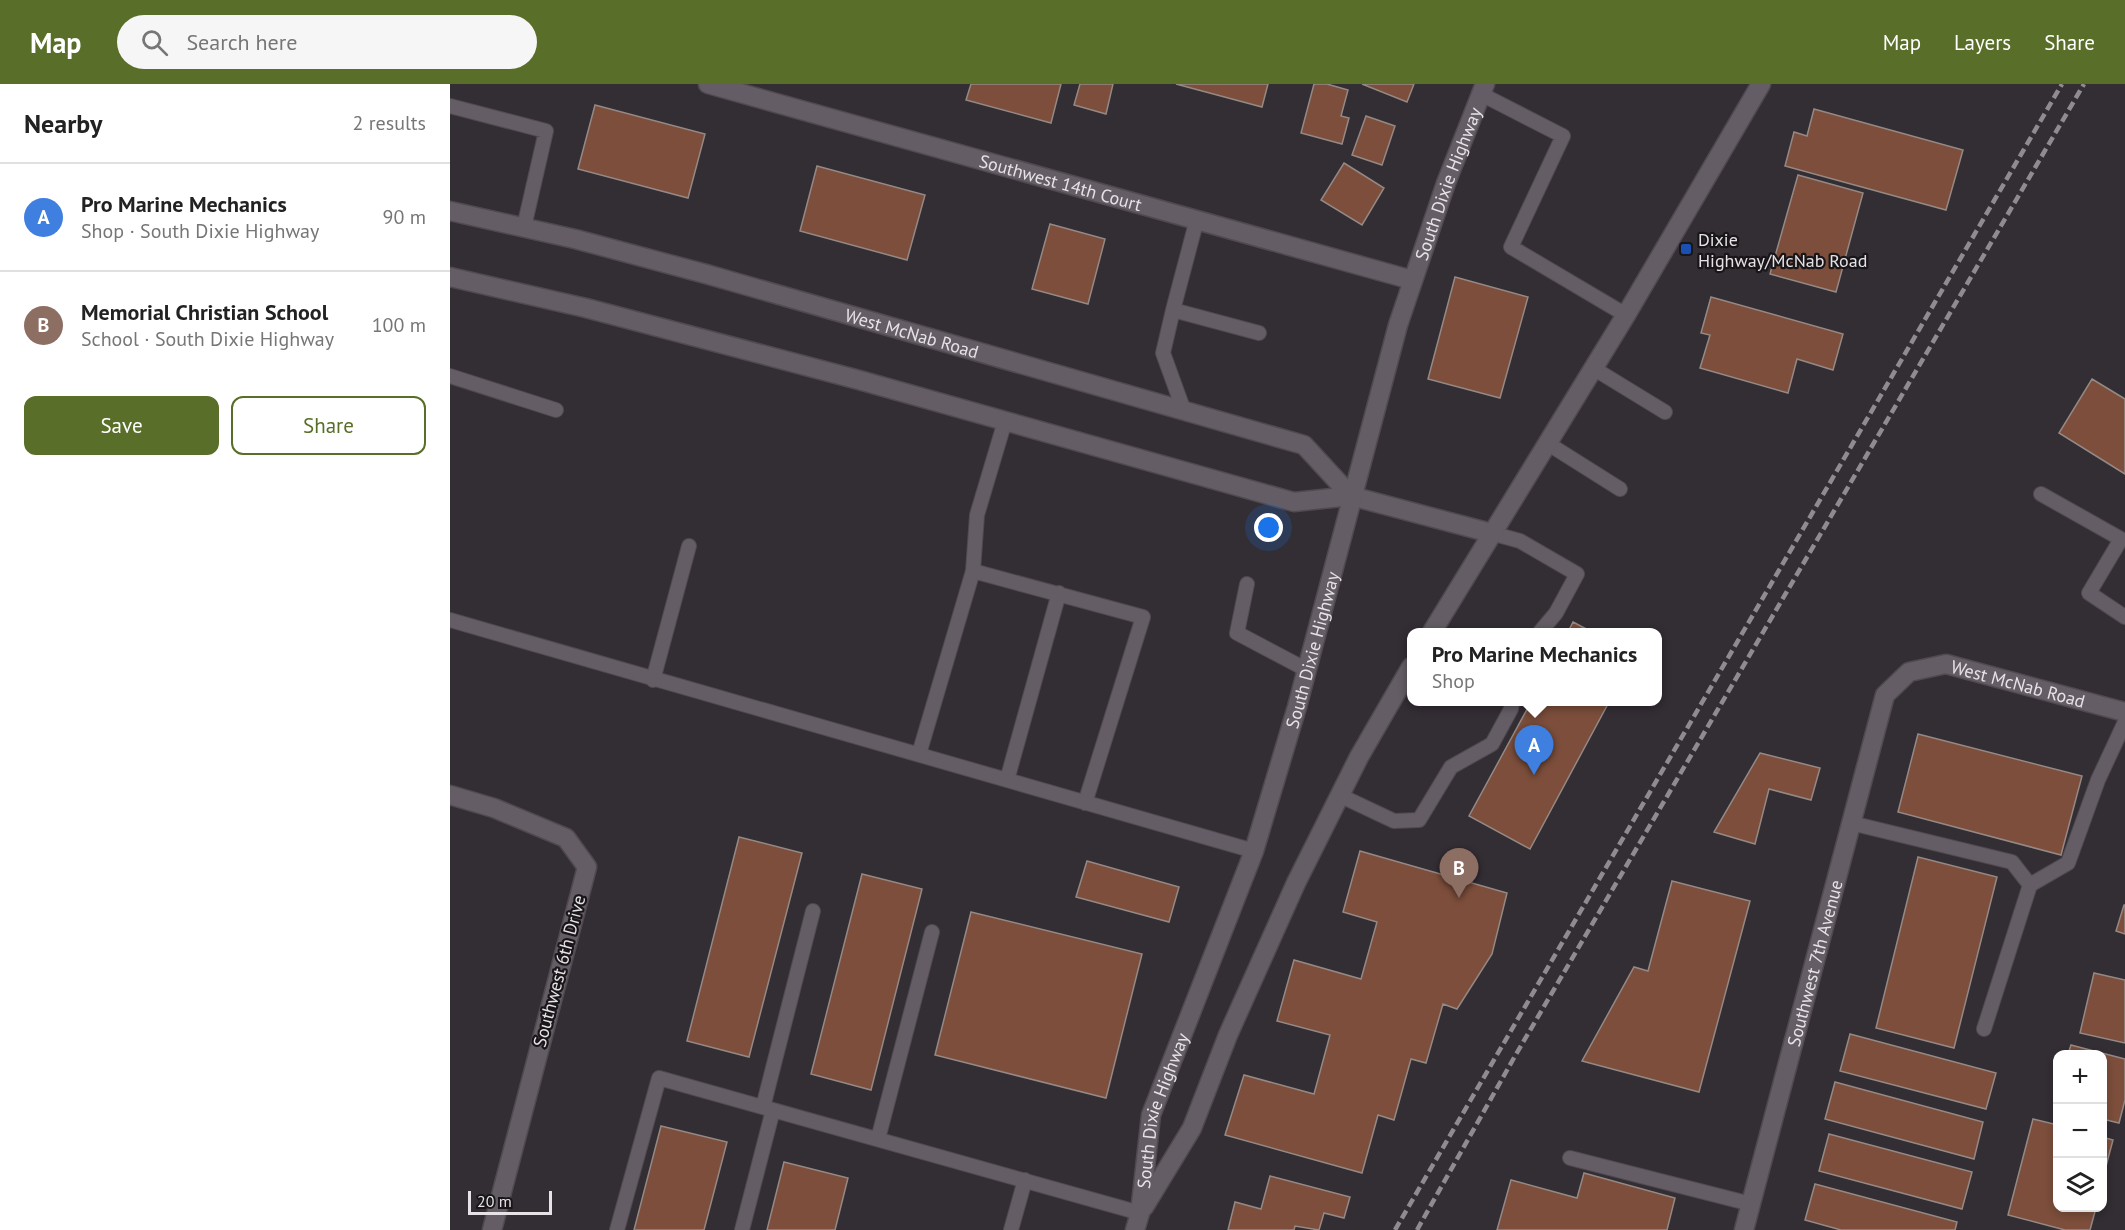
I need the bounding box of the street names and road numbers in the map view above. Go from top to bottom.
street label: South Dixie Highway [1409,103,1486,263]
street label: Southwest 14th Court [977,149,1144,216]
street label: West McNab Road [843,303,982,363]
street label: South Dixie Highway [1280,568,1344,731]
street label: West McNab Road [1948,654,2088,712]
street label: Southwest 7th Avenue [1781,877,1847,1049]
street label: Southwest 6th Drive [528,892,590,1050]
street label: South Dixie Highway [1131,1029,1194,1190]

